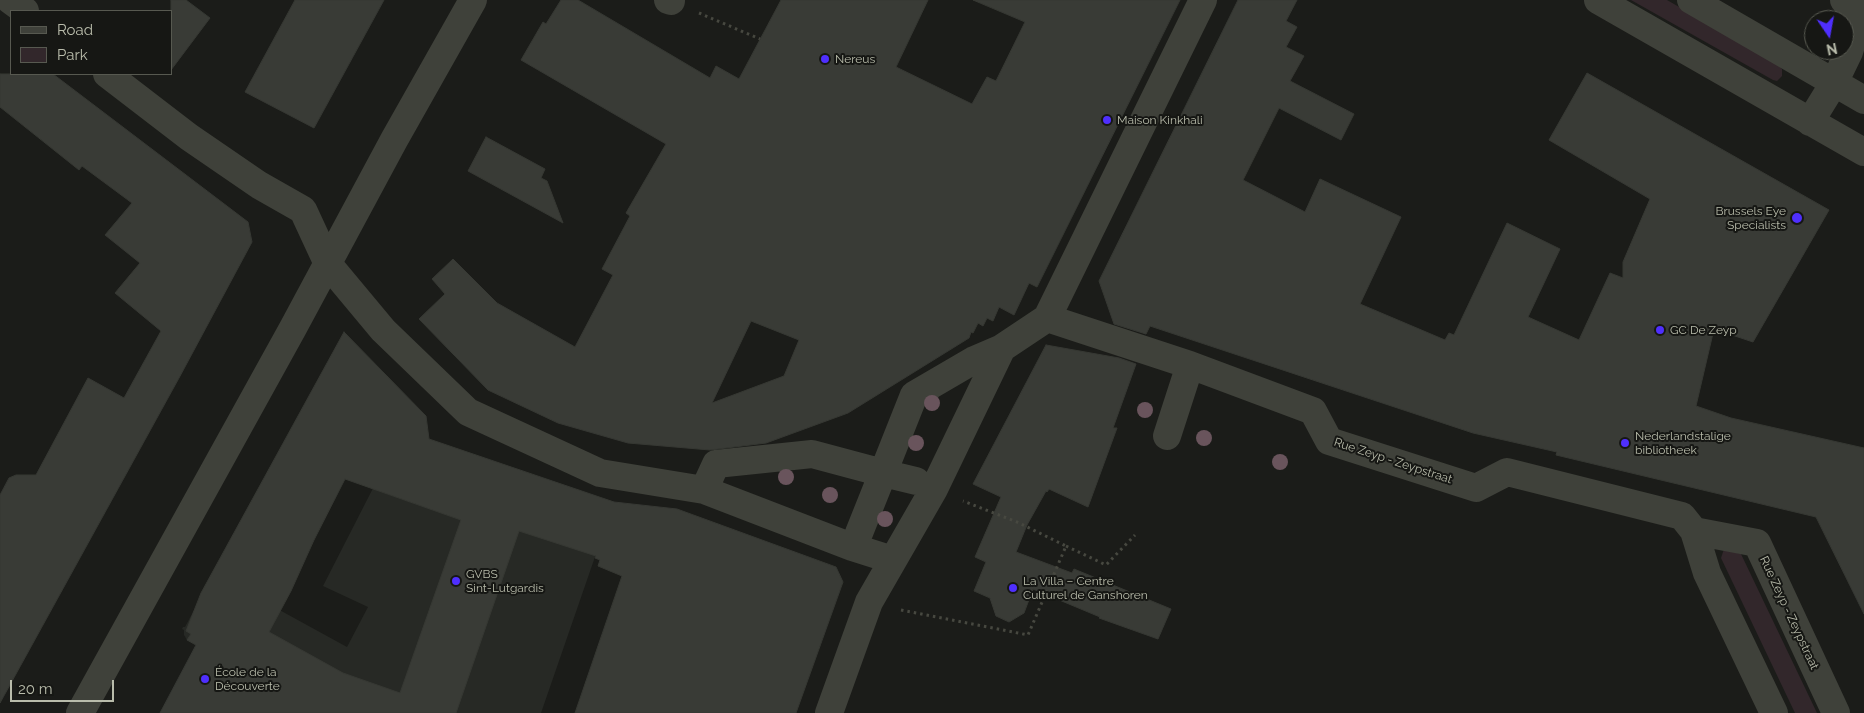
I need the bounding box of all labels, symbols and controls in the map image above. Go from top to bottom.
legend [10,10,172,75]
north arrow [1804,10,1854,60]
text: Road [57,21,93,39]
text: N [1825,40,1839,58]
text: Park [57,46,88,64]
place label: Nereus [835,52,875,66]
marker: Nereus [819,53,831,65]
place label: Maison Kinkhali [1117,113,1203,127]
marker: Maison Kinkhali [1101,114,1113,126]
place label: Brussels Eye Specialists [1716,204,1786,232]
marker: Brussels Eye Specialists [1790,211,1804,225]
place label: GC De Zeyp [1670,323,1737,337]
marker: GC De Zeyp [1654,324,1666,336]
place label: Nederlandstalige bibliotheek [1635,429,1731,457]
street label: Rue Zeyp - Zeypstraat [1332,435,1454,487]
marker: Nederlandstalige bibliotheek [1619,437,1631,449]
street label: Rue Zeyp - Zeypstraat [1756,554,1822,672]
place label: GVBS Sint-Lutgardis [466,567,544,595]
place label: La Villa – Centre Culturel de Ganshoren [1023,574,1148,602]
marker: GVBS Sint-Lutgardis [450,575,462,587]
marker: La Villa – Centre Culturel de Ganshoren [1007,582,1019,594]
place label: École de la Découverte [215,665,280,693]
scale bar [12,670,116,702]
marker: École de la Découverte [199,673,211,685]
text: 20 m [18,680,53,698]

